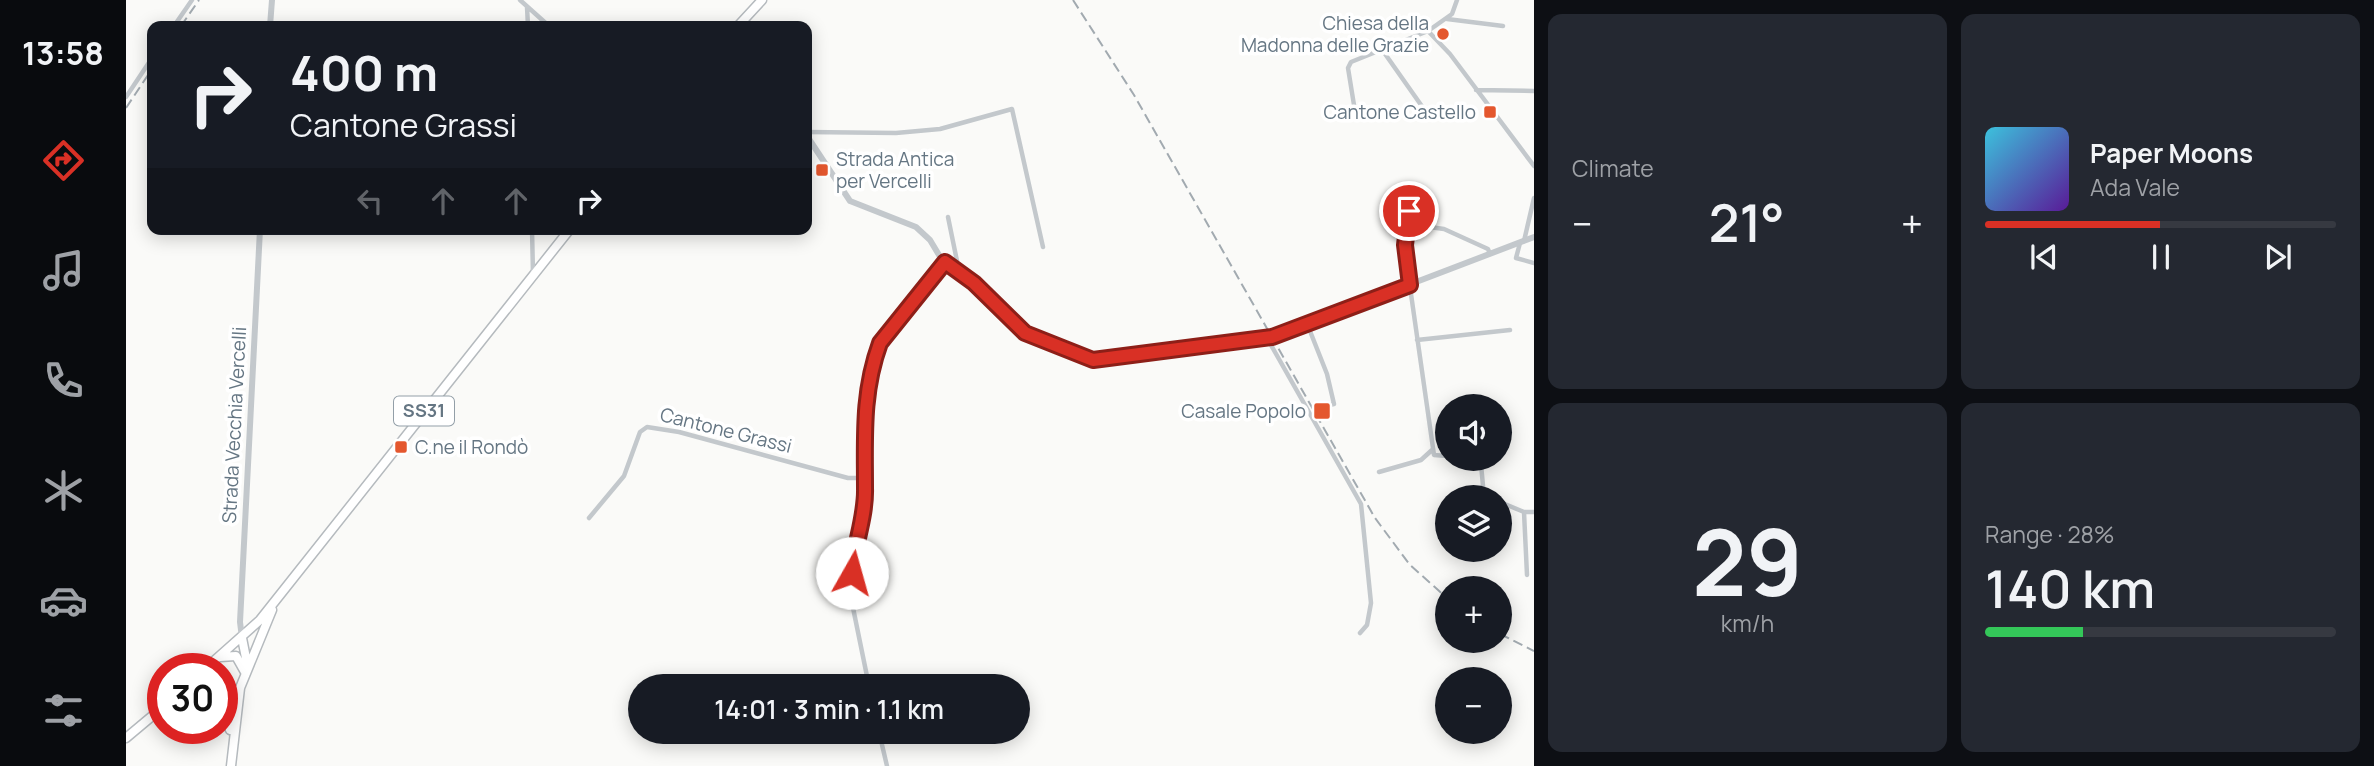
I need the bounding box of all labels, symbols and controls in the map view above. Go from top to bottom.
place label: Chiesa della Madonna delle Grazie [1241,10,1429,58]
marker: Chiesa della Madonna delle Grazie [1435,26,1451,42]
text: 13:58 [22,31,104,75]
text: 400 m [290,39,438,106]
icon: right [175,49,266,140]
place label: Cantone Castello [1323,99,1476,125]
text: Cantone Grassi [290,103,517,147]
marker: Cantone Castello [1482,104,1498,120]
text: Paper Moons [2090,135,2253,171]
icon: directions [39,136,88,185]
place label: Strada Antica per Vercelli [836,146,954,194]
text: Climate [1572,152,1654,184]
marker: Strada Antica per Vercelli [814,162,830,178]
text: Ada Vale [2090,171,2180,203]
pin [1379,181,1439,241]
icon: left [351,182,389,220]
icon: ahead [424,182,462,220]
icon: ahead [497,182,535,220]
icon: right [570,182,608,220]
text: 21° [1709,187,1785,258]
icon: arrive [1390,192,1428,230]
text: − [1572,197,1593,249]
text: + [1901,197,1923,249]
icon: previous [2025,238,2063,276]
icon: pause [2142,238,2180,276]
icon: next [2259,238,2297,276]
icon: music [39,246,88,295]
street label: Strada Vecchia Vercelli [216,326,252,524]
icon: phone [39,356,88,405]
map controls [1435,394,1512,744]
button: sound [1435,394,1512,471]
road number: SS31 [394,396,454,426]
place label: Casale Popolo [1181,398,1306,424]
street label: Cantone Grassi [657,401,795,459]
marker: Casale Popolo [1312,401,1332,421]
place label: C.ne il Rondò [415,434,528,460]
marker: C.ne il Rondò [393,439,409,455]
icon: climate [39,466,88,515]
button: layers [1435,485,1512,562]
text: 29 [1692,499,1803,623]
text: Range · 28% [1985,518,2115,550]
position arrow [815,536,889,610]
text: 140 km [1985,553,2155,624]
icon: car [39,576,88,625]
button: + [1435,576,1512,653]
text: km/h [1721,607,1774,639]
speed limit sign: 30 [147,653,238,744]
button: − [1435,667,1512,744]
icon: filters [39,686,88,735]
text: 14:01 · 3 min · 1.1 km [714,691,944,727]

